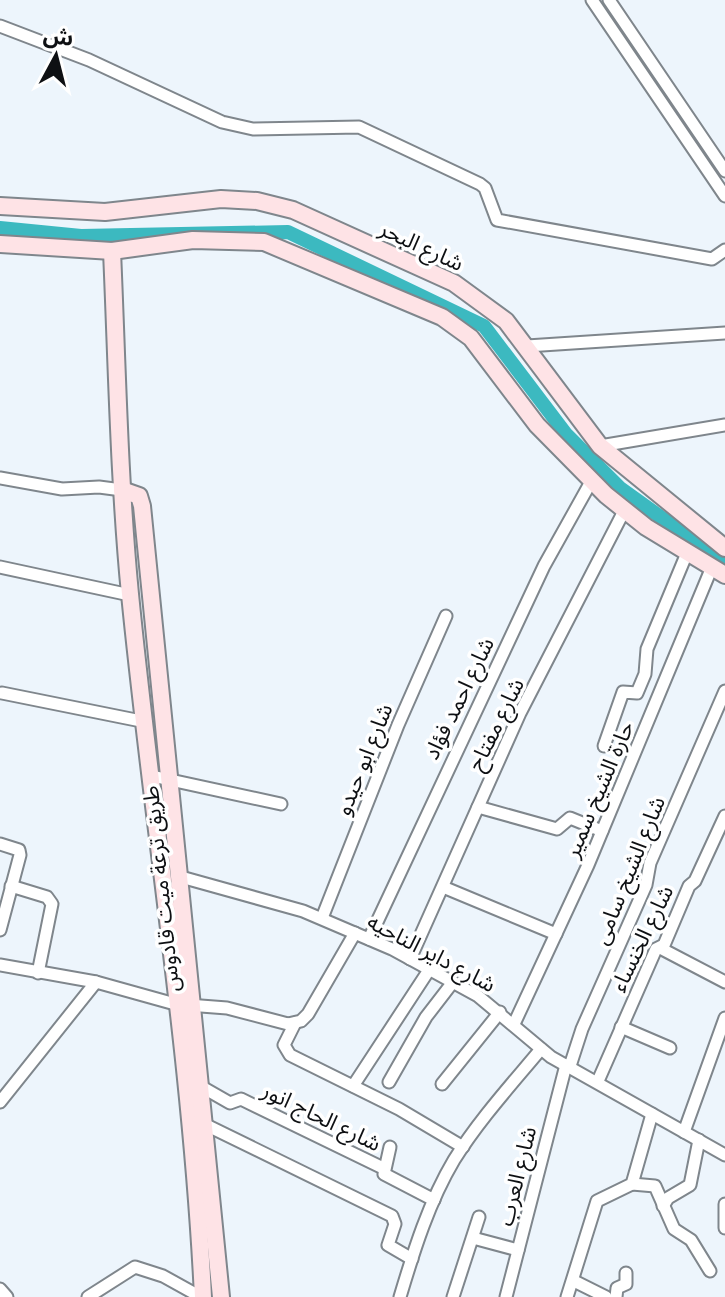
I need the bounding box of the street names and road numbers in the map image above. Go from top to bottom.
street label: شارع البحر [373,213,468,280]
street label: شارع احمد فؤاد [417,633,503,765]
street label: شارع مفتاح [461,673,533,776]
street label: شارع ابو حيدو [328,699,401,820]
street label: حارة الشيخ سمير [557,717,643,864]
street label: طريق ترعة ميت قادوس [136,784,185,993]
street label: شارع الشيخ سامى [586,792,674,950]
street label: شارع الخنساء [604,880,682,997]
street label: شارع داير الناحيه [361,907,501,1001]
street label: شارع الحاج انور [255,1075,386,1160]
street label: شارع العرب [491,1124,545,1229]

